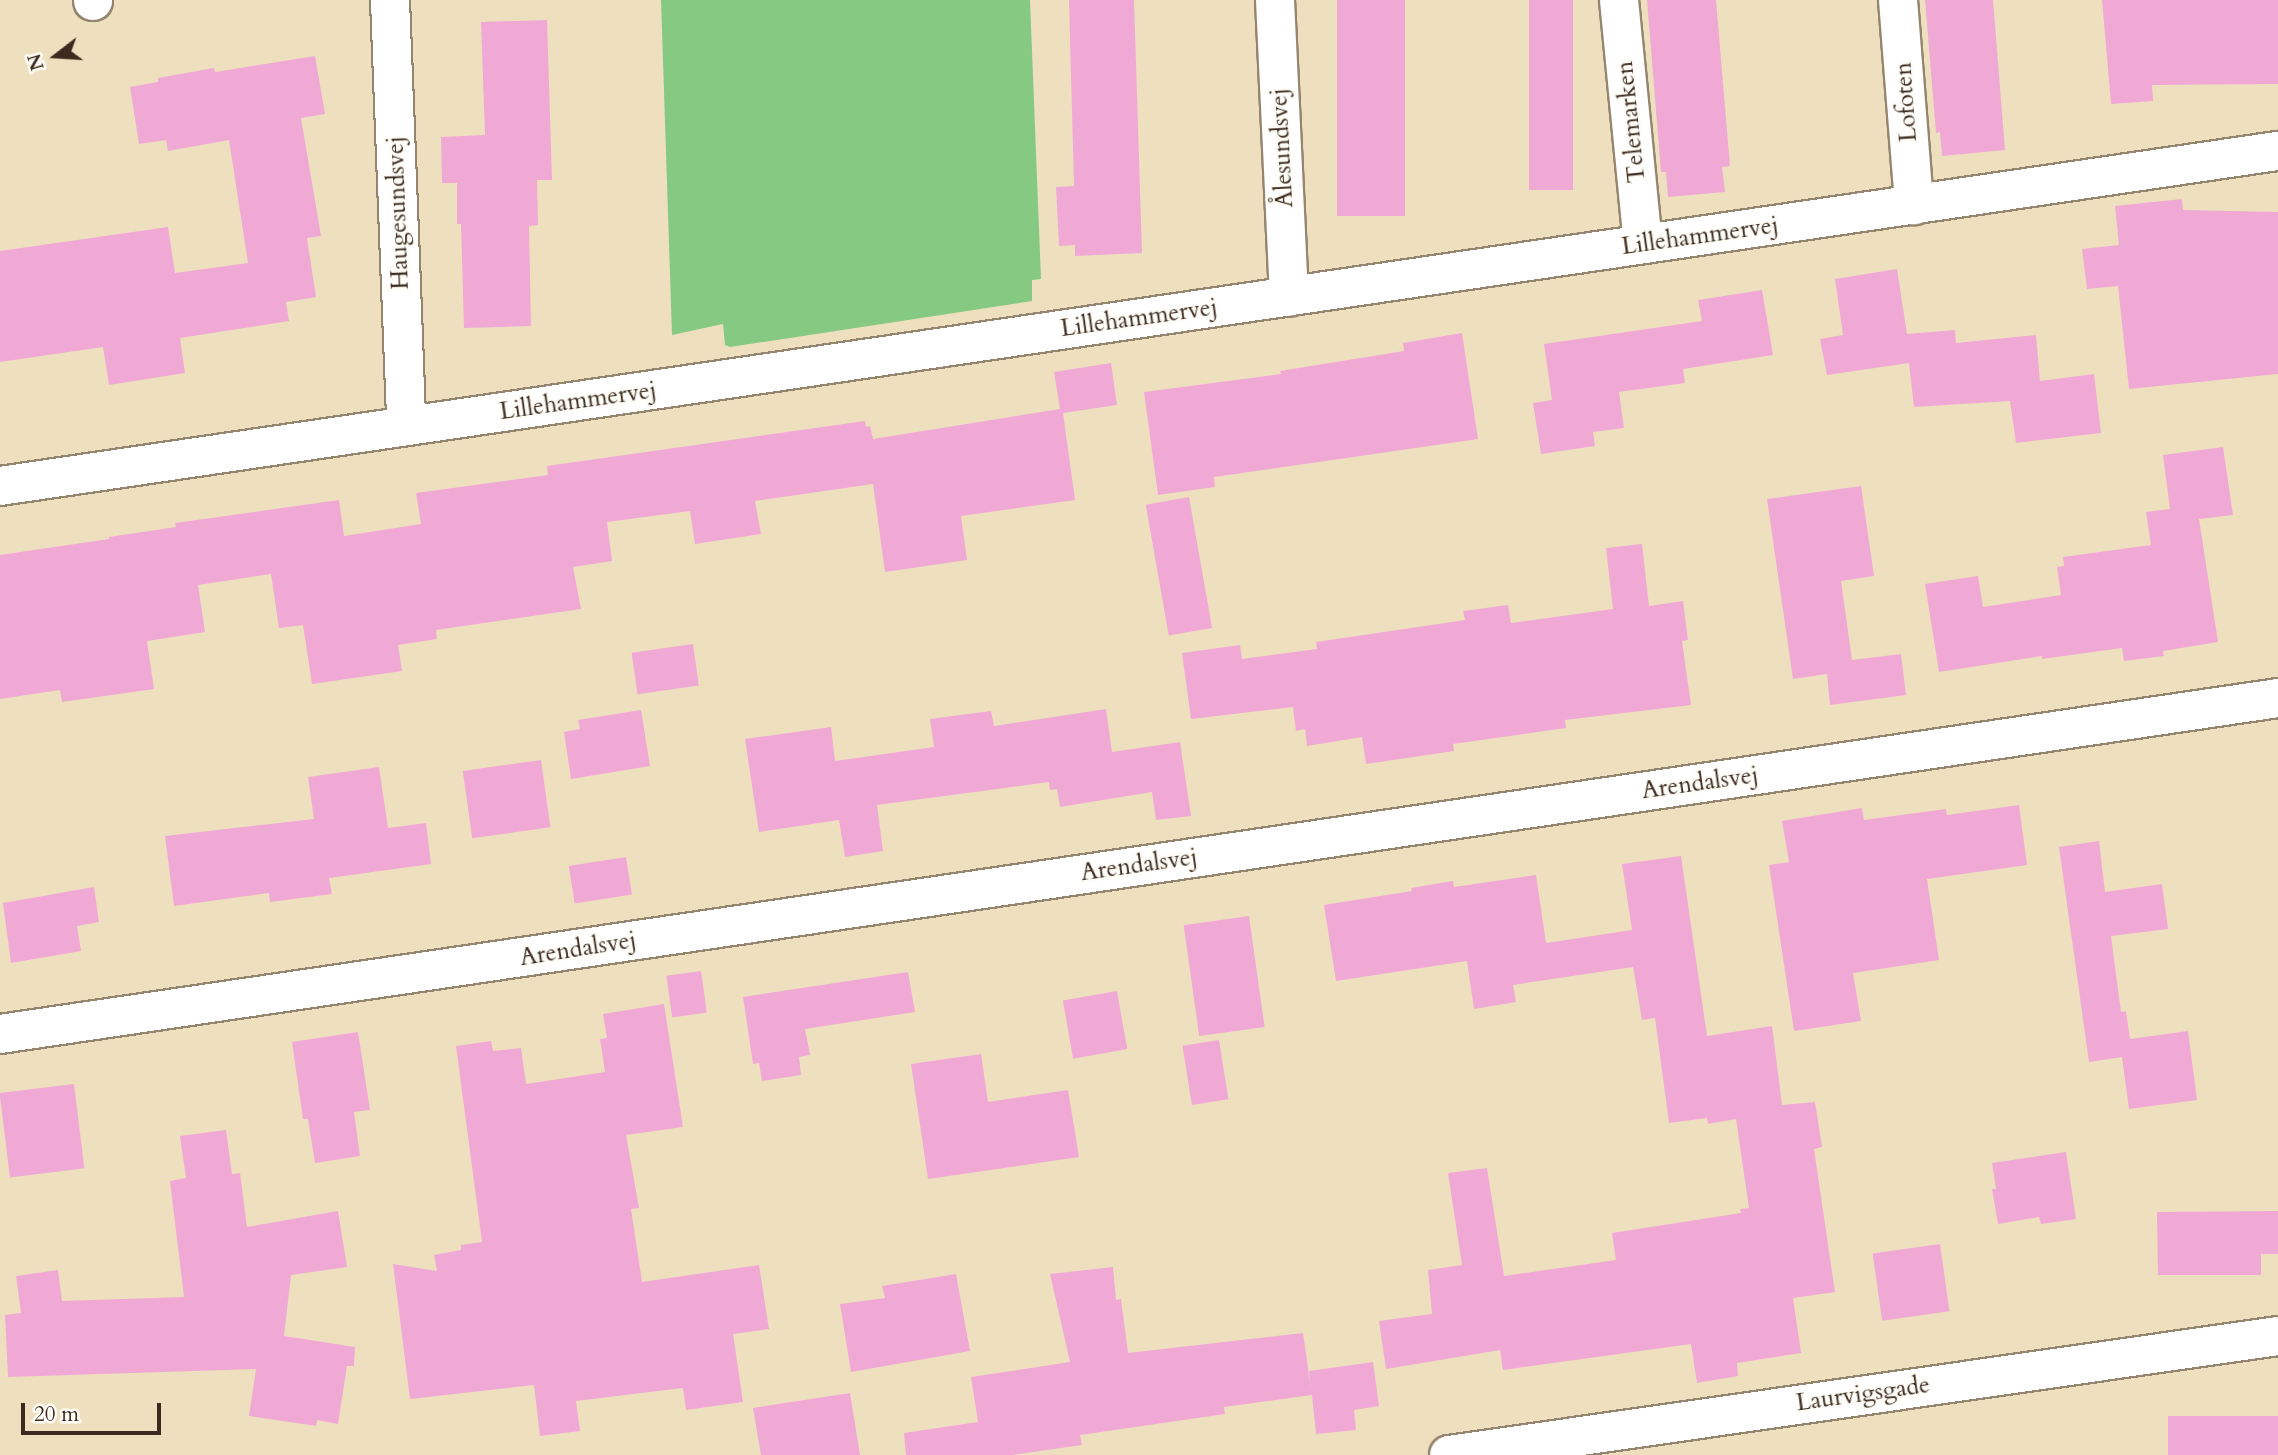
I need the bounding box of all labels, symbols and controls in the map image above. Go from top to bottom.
north arrow [21,21,91,91]
text: N [21,50,51,74]
street label: Telemarken [1610,60,1652,184]
street label: Lofoten [1889,61,1923,143]
street label: Ålesundsvej [1264,88,1300,208]
street label: Haugesundsvej [381,136,415,290]
street label: Lillehammervej [1620,211,1780,261]
street label: Lillehammervej [1059,293,1219,343]
street label: Lillehammervej [498,376,658,426]
street label: Arendalsvej [1640,761,1760,805]
street label: Arendalsvej [1079,843,1199,887]
street label: Arendalsvej [518,926,638,972]
street label: Laurvigsgade [1794,1370,1932,1418]
scale bar [24,1388,164,1432]
text: 20 m [34,1400,79,1429]

